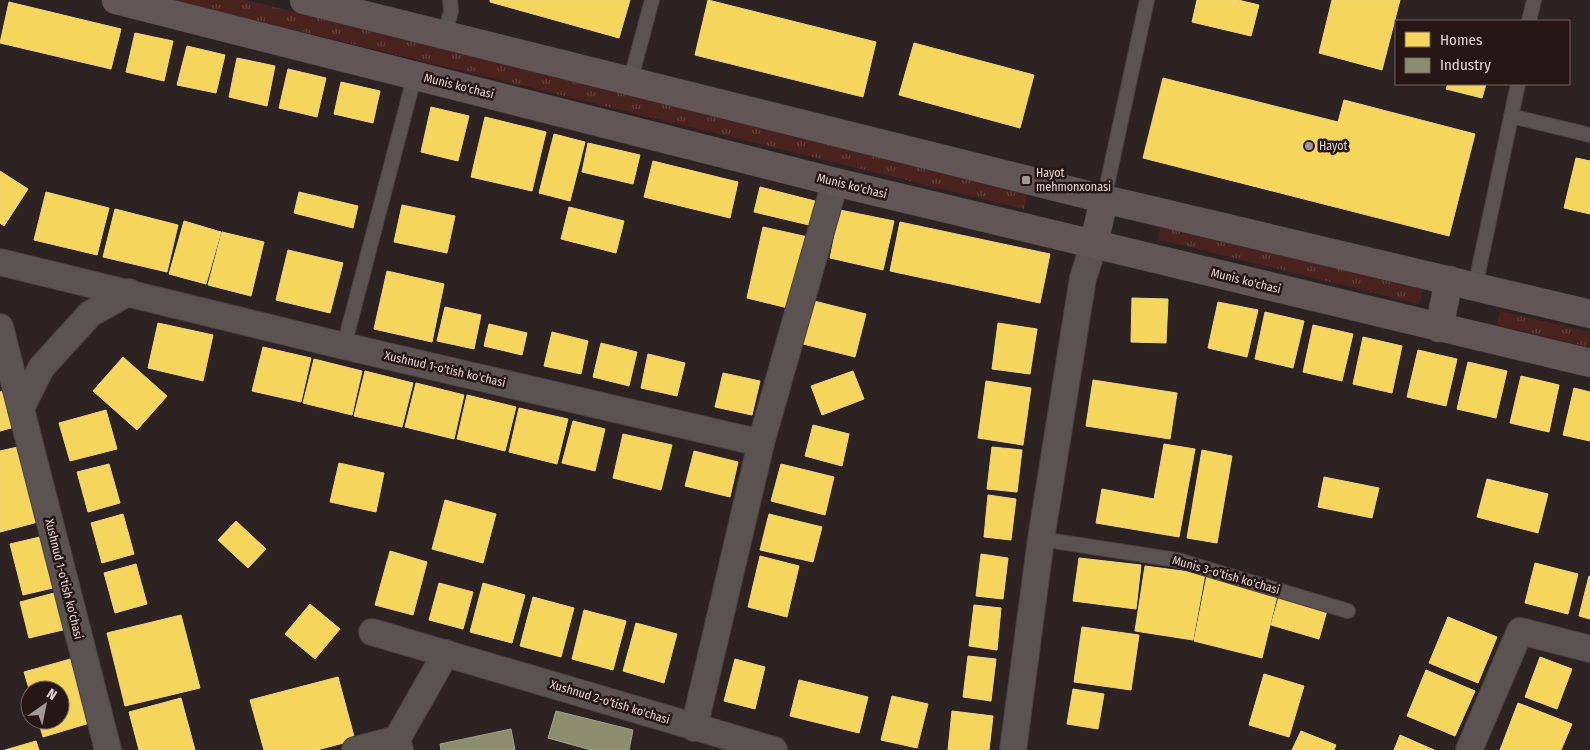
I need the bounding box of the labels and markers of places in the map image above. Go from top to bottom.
place label: Hayot [1319,139,1348,153]
marker: Hayot [1303,140,1315,152]
place label: Hayot mehmonxonasi [1036,166,1111,194]
marker: Hayot mehmonxonasi [1020,174,1032,186]

